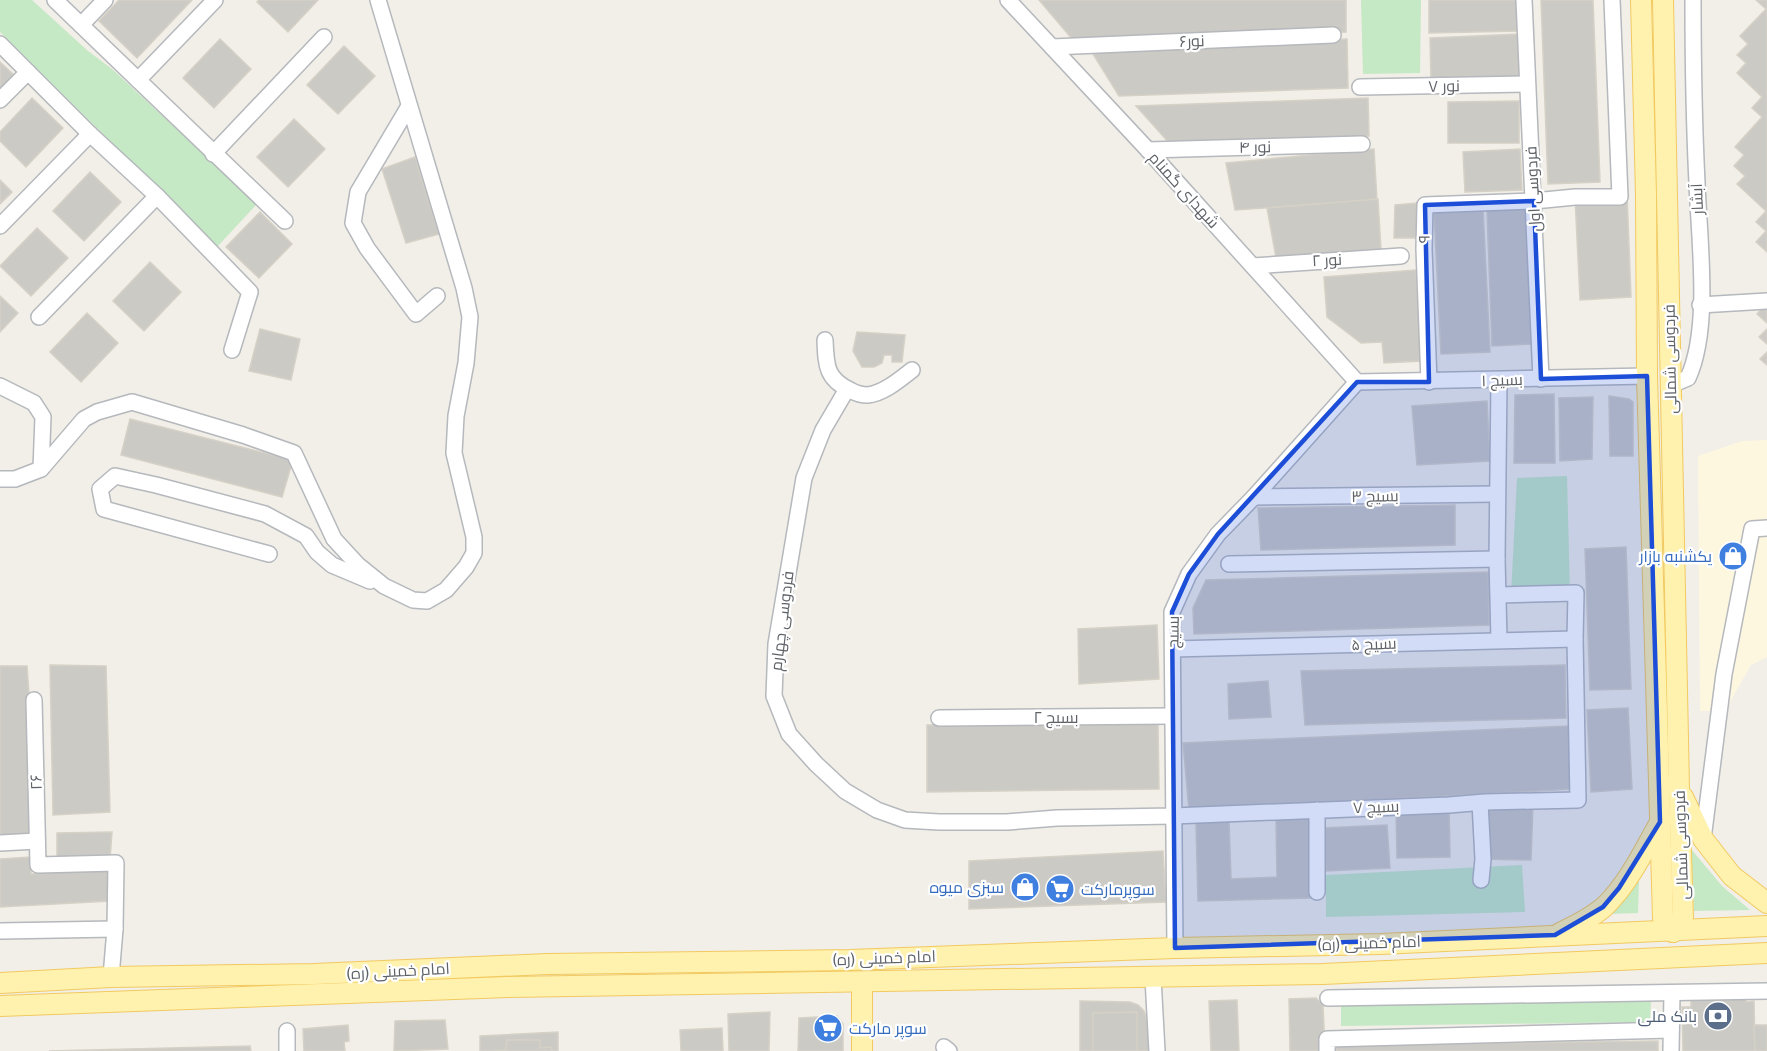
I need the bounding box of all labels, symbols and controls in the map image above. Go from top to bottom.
street label: نور۶ [1179,31,1205,51]
street label: نور ۷ [1428,76,1460,96]
street label: نور ۴ [1239,137,1271,157]
street label: فردوسی اول [1521,146,1546,232]
street label: شهدای گمنام [1143,148,1223,233]
street label: آبشار [1687,182,1707,216]
street label: ۹ [1414,235,1434,243]
street label: نور ۲ [1311,250,1343,270]
street label: فردوسی شمالی [1660,304,1681,414]
street label: بسیج ۱ [1481,370,1523,392]
street label: بسیج ۳ [1351,486,1399,508]
shop icon: یکشنبه بازار [1717,540,1749,572]
place label: یکشنبه بازار [1638,547,1713,566]
street label: فردوسی چهارم [766,570,800,672]
street label: بسیج [1163,615,1185,649]
street label: بسیج ۵ [1351,634,1397,656]
street label: بسیج ۲ [1033,708,1079,729]
street label: ۲۶ [26,774,46,790]
street label: فردوسی شمالی [1670,790,1693,900]
street label: بسیج ۷ [1352,797,1400,819]
shop icon: سبزی میوه [1009,871,1041,903]
supermarket icon: سوپرمارکت [1044,873,1076,905]
place label: سبزی میوه [929,878,1004,898]
place label: سوپرمارکت [1081,880,1155,901]
street label: امام خمینی (ره) [1317,932,1421,956]
street label: امام خمینی (ره) [832,947,936,971]
street label: امام خمینی (ره) [346,959,450,985]
bank icon: بانک ملی [1702,1000,1734,1032]
place label: بانک ملی [1637,1007,1697,1027]
supermarket icon: سوپر مارکت [812,1012,844,1044]
place label: سوپر مارکت [849,1019,927,1040]

